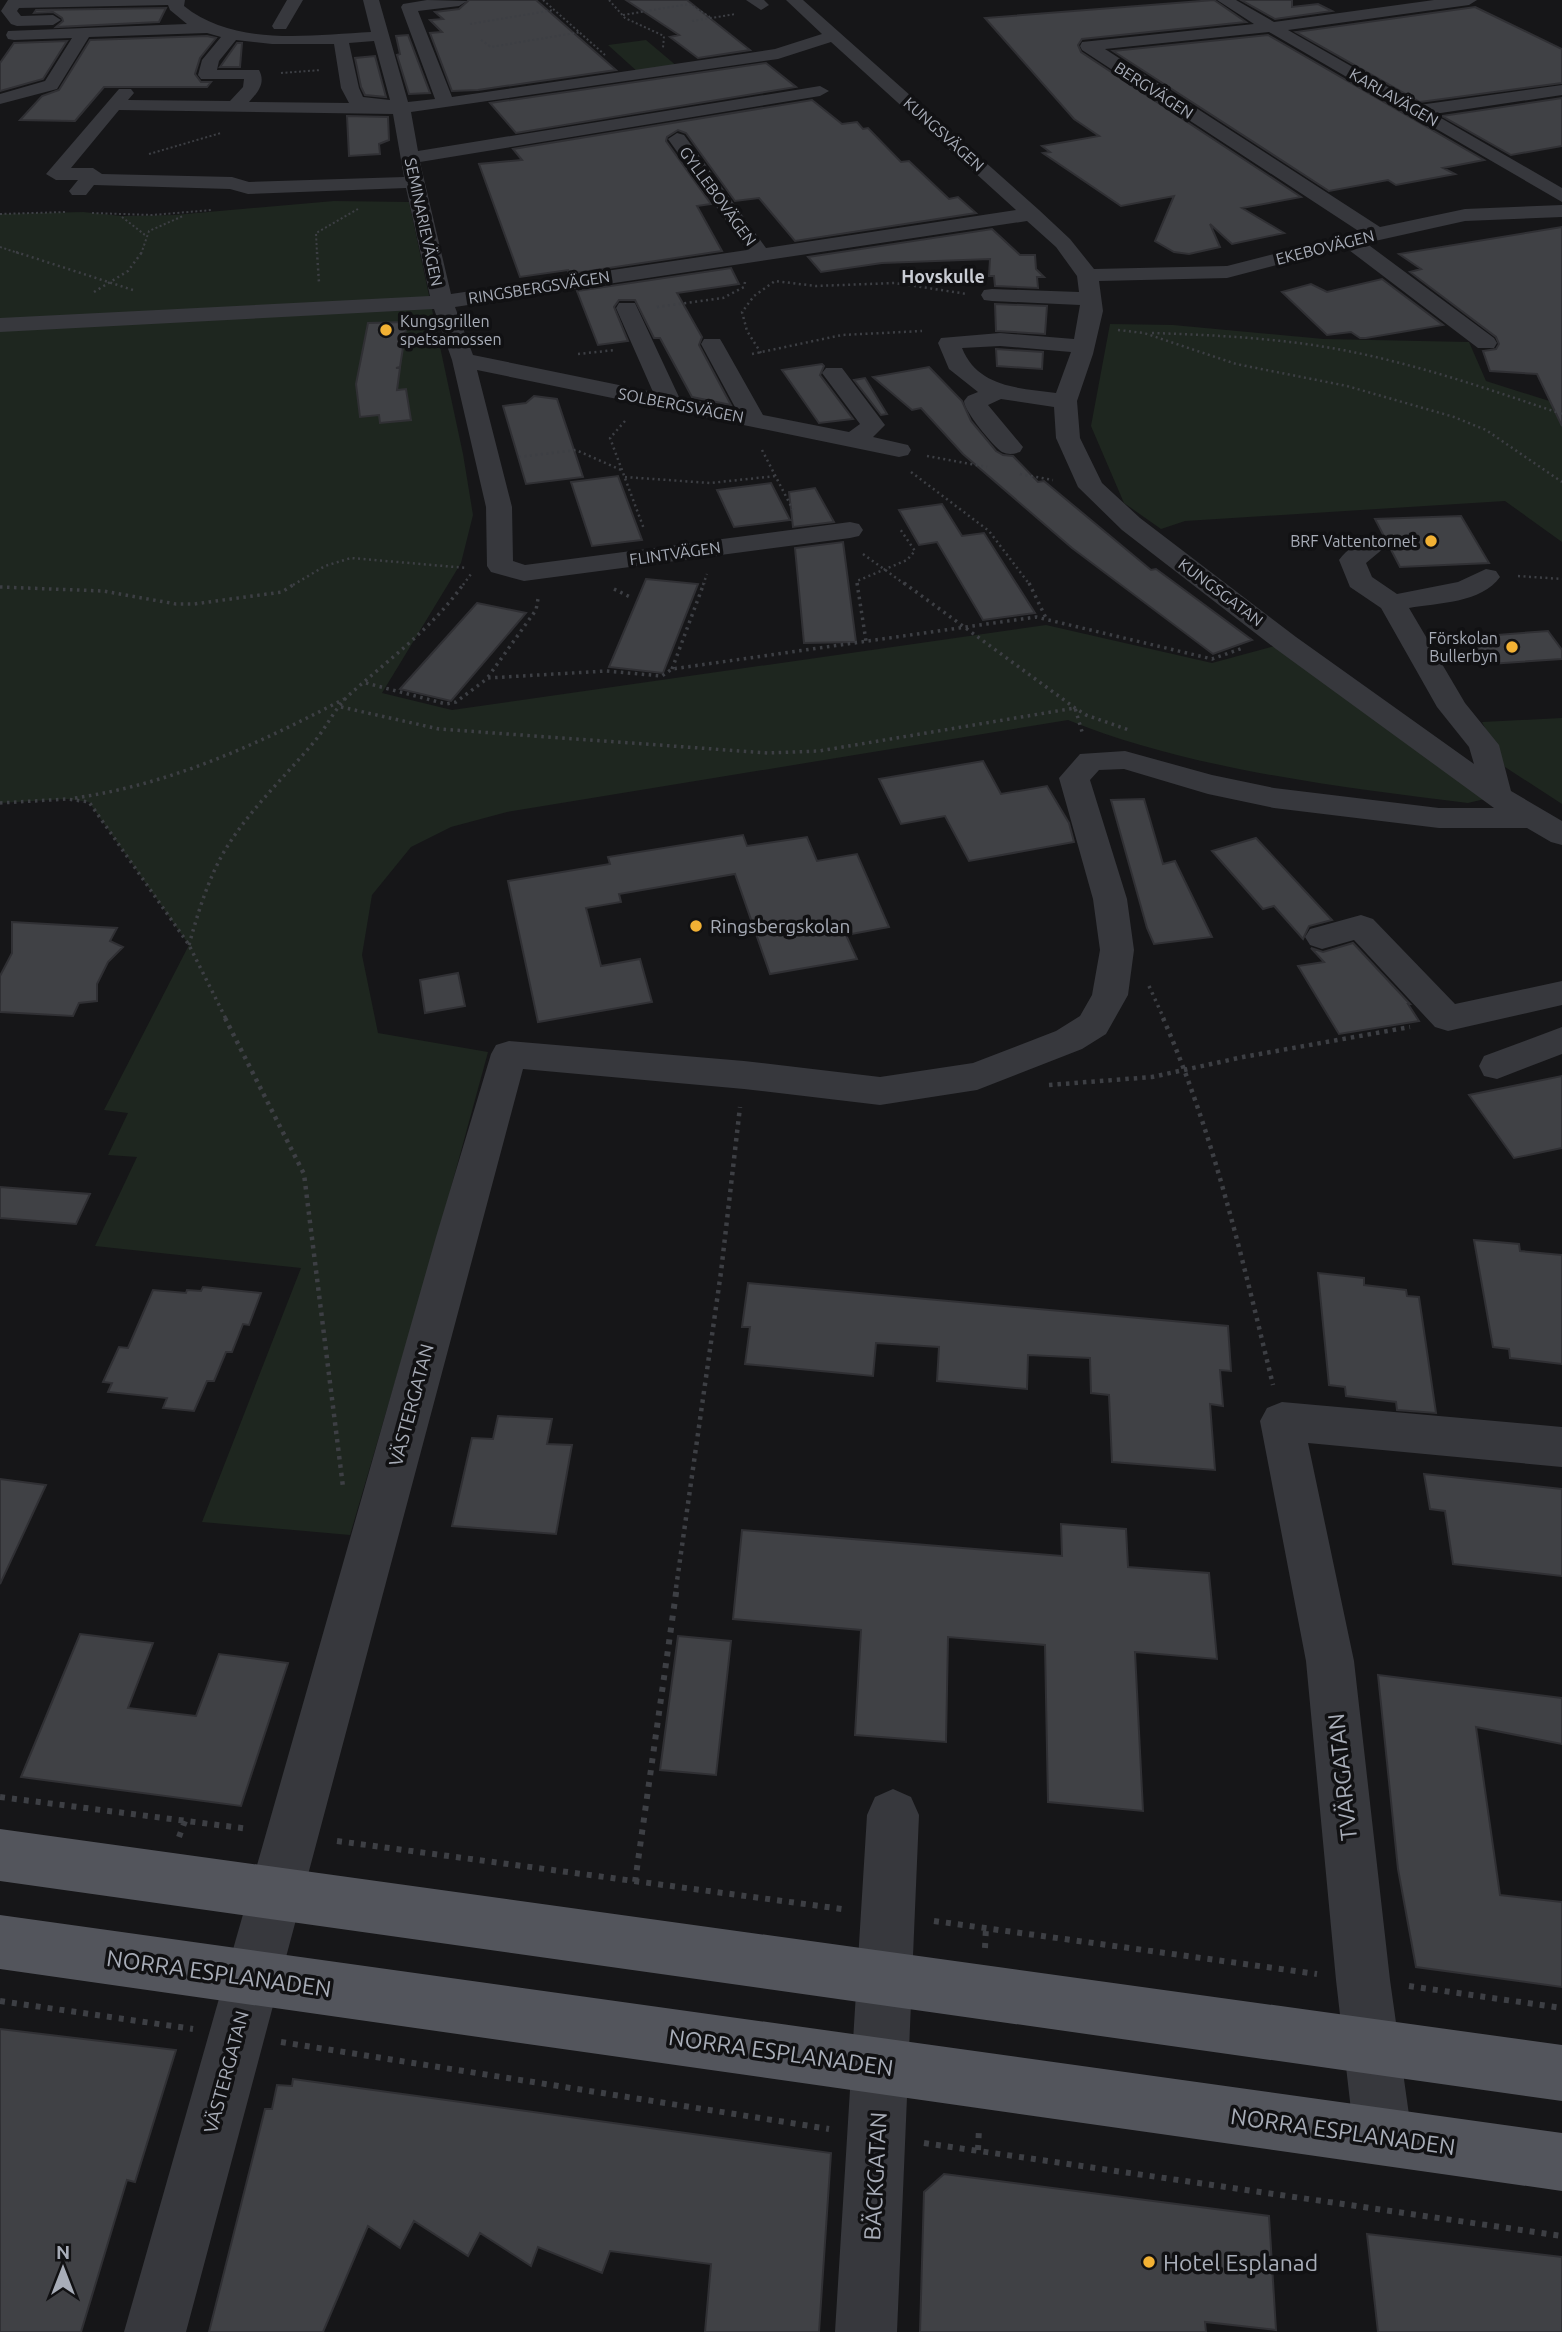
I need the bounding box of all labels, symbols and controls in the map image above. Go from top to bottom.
street label: BERGVÄGEN [1111,58,1197,122]
street label: KARLAVÄGEN [1346,64,1442,130]
street label: KUNGSVÄGEN [900,93,988,175]
street label: GYLLEBOVÄGEN [676,143,760,249]
street label: SEMINARIEVÄGEN [402,156,446,288]
street label: EKEBOVÄGEN [1274,226,1376,268]
district label: Hovskulle [901,266,985,286]
street label: RINGSBERGSVÄGEN [467,267,611,307]
place label: Kungsgrillen spetsamossen [400,312,502,348]
marker: Kungsgrillen spetsamossen [378,322,394,338]
street label: SOLBERGSVÄGEN [617,384,745,426]
place label: BRF Vattentornet [1290,532,1418,550]
marker: BRF Vattentornet [1423,533,1439,549]
street label: FLINTVÄGEN [628,538,722,568]
street label: KUNGSGATAN [1175,554,1267,630]
place label: Förskolan Bullerbyn [1429,629,1498,665]
marker: Förskolan Bullerbyn [1504,639,1520,655]
place label: Ringsbergskolan [710,915,850,937]
marker: Ringsbergskolan [688,918,704,934]
street label: VÄSTERGATAN [384,1341,438,1469]
street label: TVÄRGATAN [1323,1712,1361,1842]
street label: NORRA ESPLANADEN [105,1945,333,2001]
street label: VÄSTERGATAN [199,2008,253,2136]
street label: NORRA ESPLANADEN [667,2024,895,2080]
street label: NORRA ESPLANADEN [1229,2103,1457,2159]
street label: BÄCKGATAN [859,2111,891,2241]
north arrow [28,2234,98,2304]
text: N [56,2241,70,2263]
place label: Hotel Esplanad [1163,2250,1318,2275]
marker: Hotel Esplanad [1141,2254,1157,2270]

